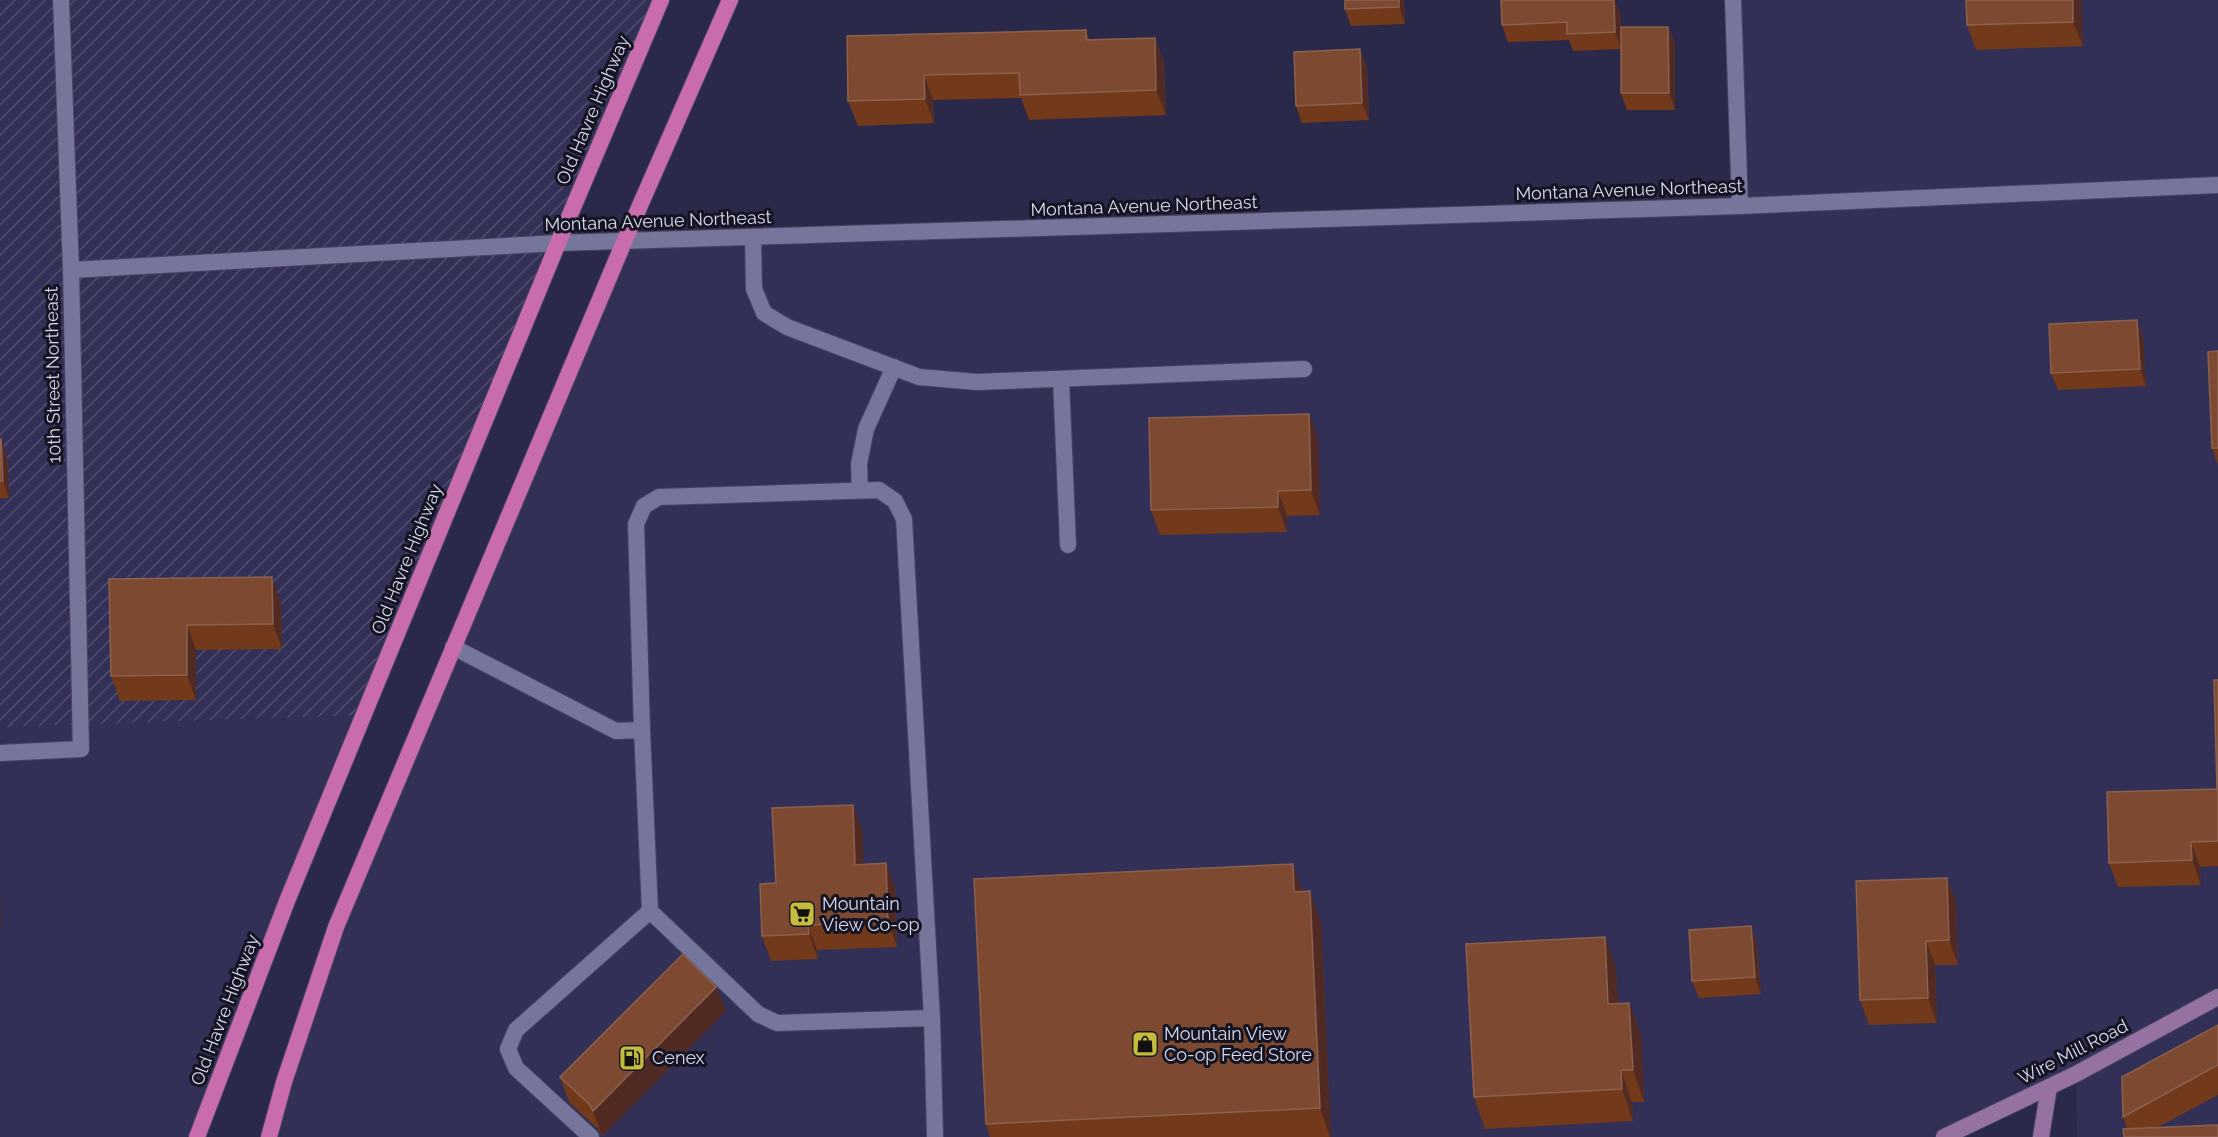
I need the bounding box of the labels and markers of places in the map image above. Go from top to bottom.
place label: Mountain View Co-op [822,893,920,935]
supermarket icon: Mountain View Co-op [787,899,817,929]
place label: Mountain View Co-op Feed Store [1164,1023,1312,1065]
shop icon: Mountain View Co-op Feed Store [1130,1029,1160,1059]
fuel station icon: Cenex [617,1043,647,1073]
place label: Cenex [652,1047,705,1068]

